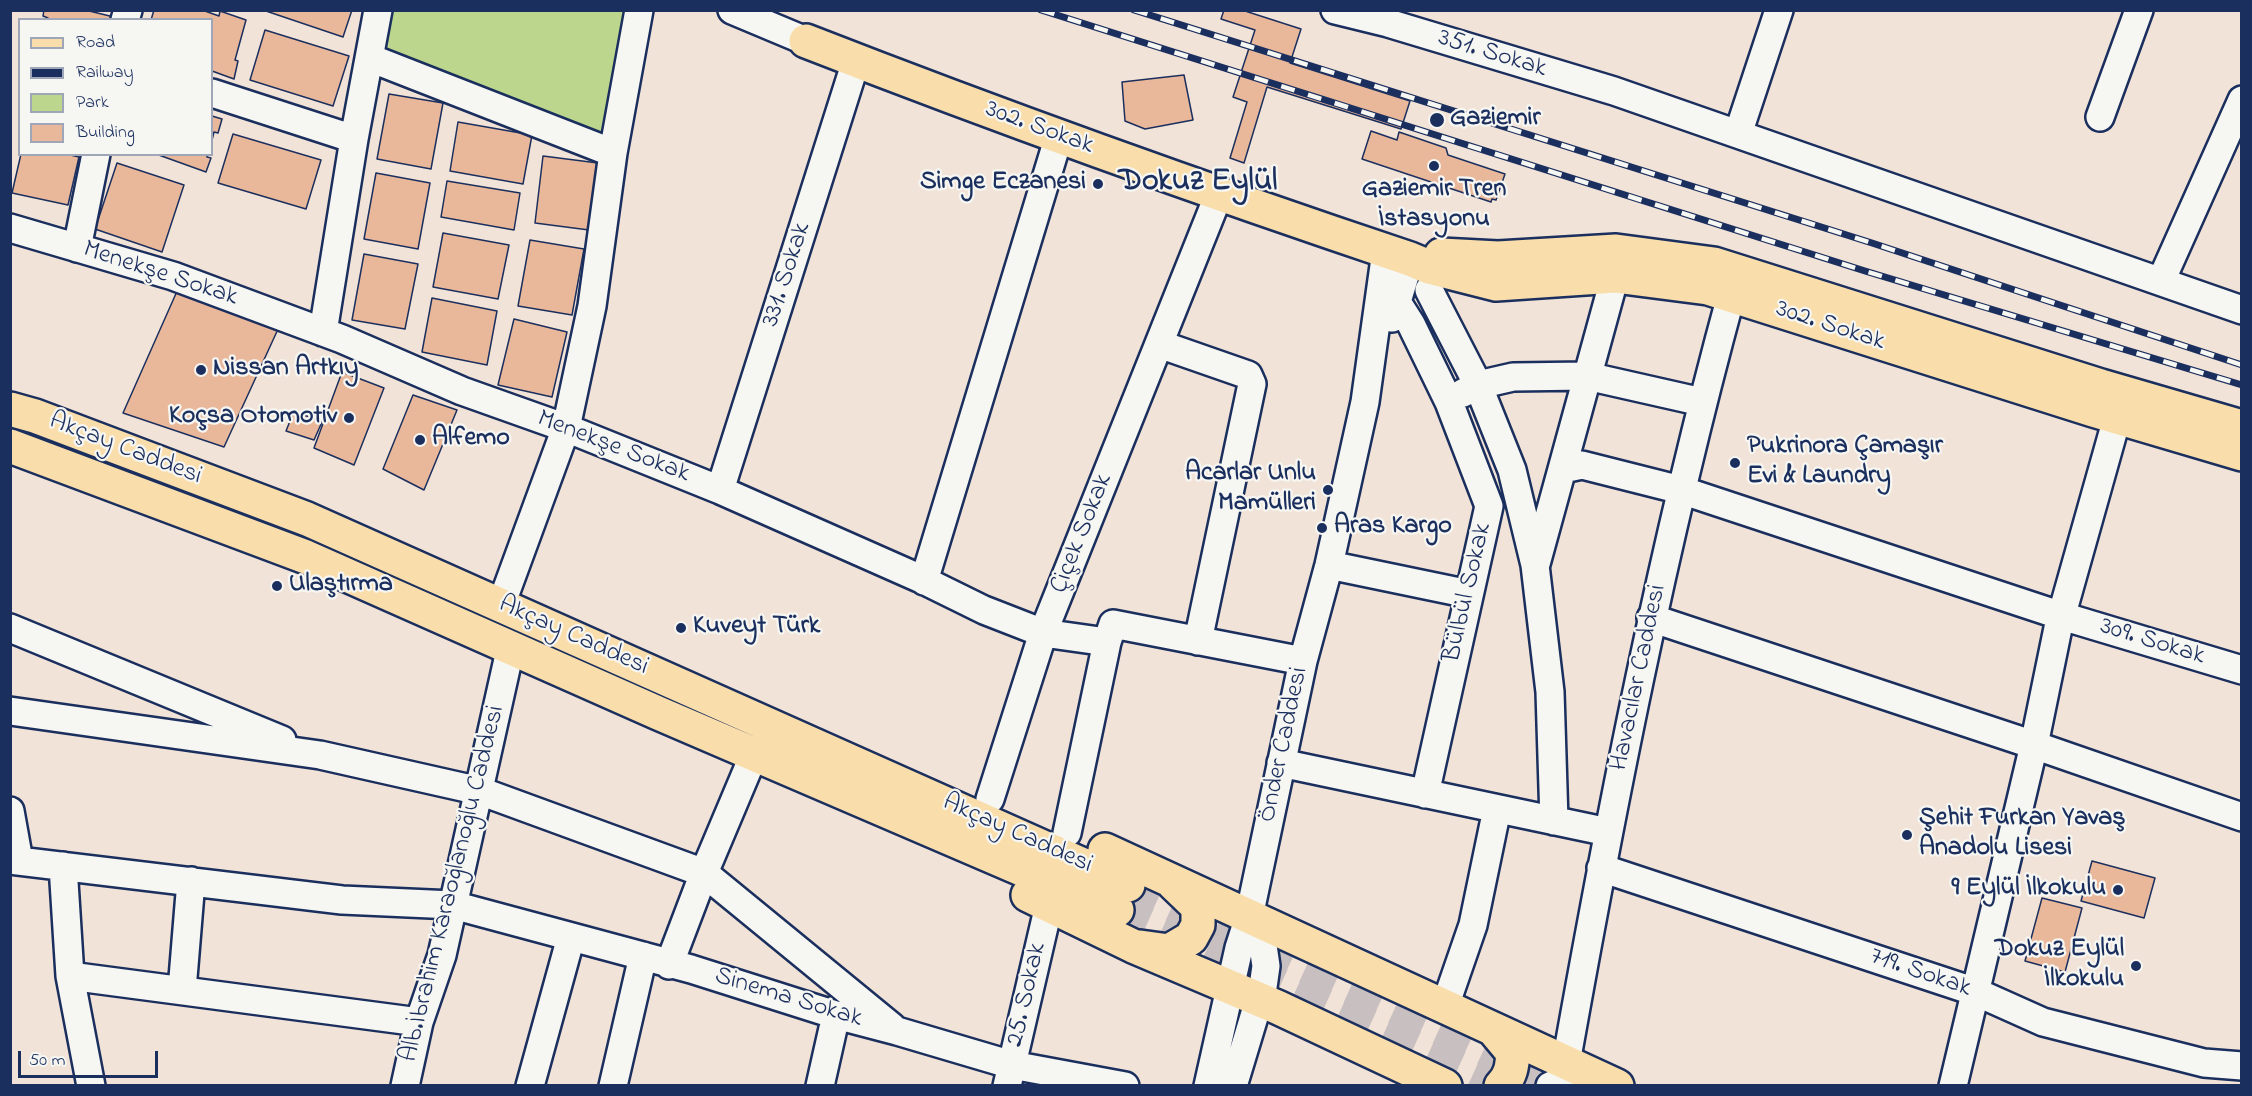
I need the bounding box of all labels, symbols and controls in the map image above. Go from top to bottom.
legend [18,18,213,156]
street label: 351. Sokak [1434,24,1550,86]
text: Road [76,30,115,56]
text: Railway [76,60,133,86]
text: Park [76,90,109,116]
street label: 302. Sokak [981,95,1097,163]
place label: Gaziemir [1450,104,1540,136]
marker: Gaziemir [1428,111,1446,129]
text: Building [76,120,135,146]
marker: Gaziemir Tren İstasyonu [1427,159,1441,173]
district label: Dokuz Eylül [1119,165,1277,203]
place label: Simge Eczanesi [920,168,1086,200]
place label: Gaziemir Tren İstasyonu [1362,175,1506,236]
marker: Simge Eczanesi [1091,177,1105,191]
street label: 331. Sokak [757,219,819,331]
street label: Menekşe Sokak [79,235,241,315]
street label: 302. Sokak [1771,295,1889,359]
place label: Nissan Artkıy [213,354,358,386]
marker: Nissan Artkıy [194,363,208,377]
place label: Koçsa Otomotiv [169,402,337,434]
street label: Menekşe Sokak [532,405,694,491]
street label: Akçay Caddesi [44,407,206,493]
marker: Koçsa Otomotiv [342,411,356,425]
place label: Alfemo [432,424,510,456]
place label: Pukrinora Çamaşır Evi & Laundry [1747,432,1943,494]
marker: Alfemo [413,433,427,447]
marker: Pukrinora Çamaşır Evi & Laundry [1728,456,1742,470]
place label: Acarlar Unlu Mamülleri [1185,459,1316,520]
street label: Çiçek Sokak [1045,470,1121,598]
marker: Acarlar Unlu Mamülleri [1321,483,1335,497]
place label: Aras Kargo [1334,512,1452,544]
street label: Bülbül Sokak [1438,520,1500,666]
marker: Aras Kargo [1315,521,1329,535]
place label: Ulaştırma [289,570,393,602]
marker: Ulaştırma [270,579,284,593]
street label: Havacılar Caddesi [1605,582,1675,774]
street label: Akçay Caddesi [493,590,653,684]
place label: Kuveyt Türk [693,612,820,644]
street label: 309. Sokak [2096,612,2208,674]
marker: Kuveyt Türk [674,621,688,635]
street label: Önder Caddesi [1253,665,1317,825]
street label: Alb.İbrahim Karaoğlanoğlu Caddesi [395,703,513,1065]
street label: Akçay Caddesi [937,788,1097,882]
place label: Şehit Furkan Yavaş Anadolu Lisesi [1919,804,2126,866]
marker: Şehit Furkan Yavaş Anadolu Lisesi [1900,828,1914,842]
place label: 9 Eylül İlkokulu [1951,874,2106,906]
marker: 9 Eylül İlkokulu [2111,883,2125,897]
place label: Dokuz Eylül İlkokulu [1995,935,2124,996]
street label: 25. Sokak [1001,940,1055,1050]
street label: 719. Sokak [1865,942,1975,1006]
marker: Dokuz Eylül İlkokulu [2129,959,2143,973]
street label: Sinema Sokak [710,962,866,1036]
scale bar [21,1039,160,1077]
text: 50 m [29,1048,66,1074]

